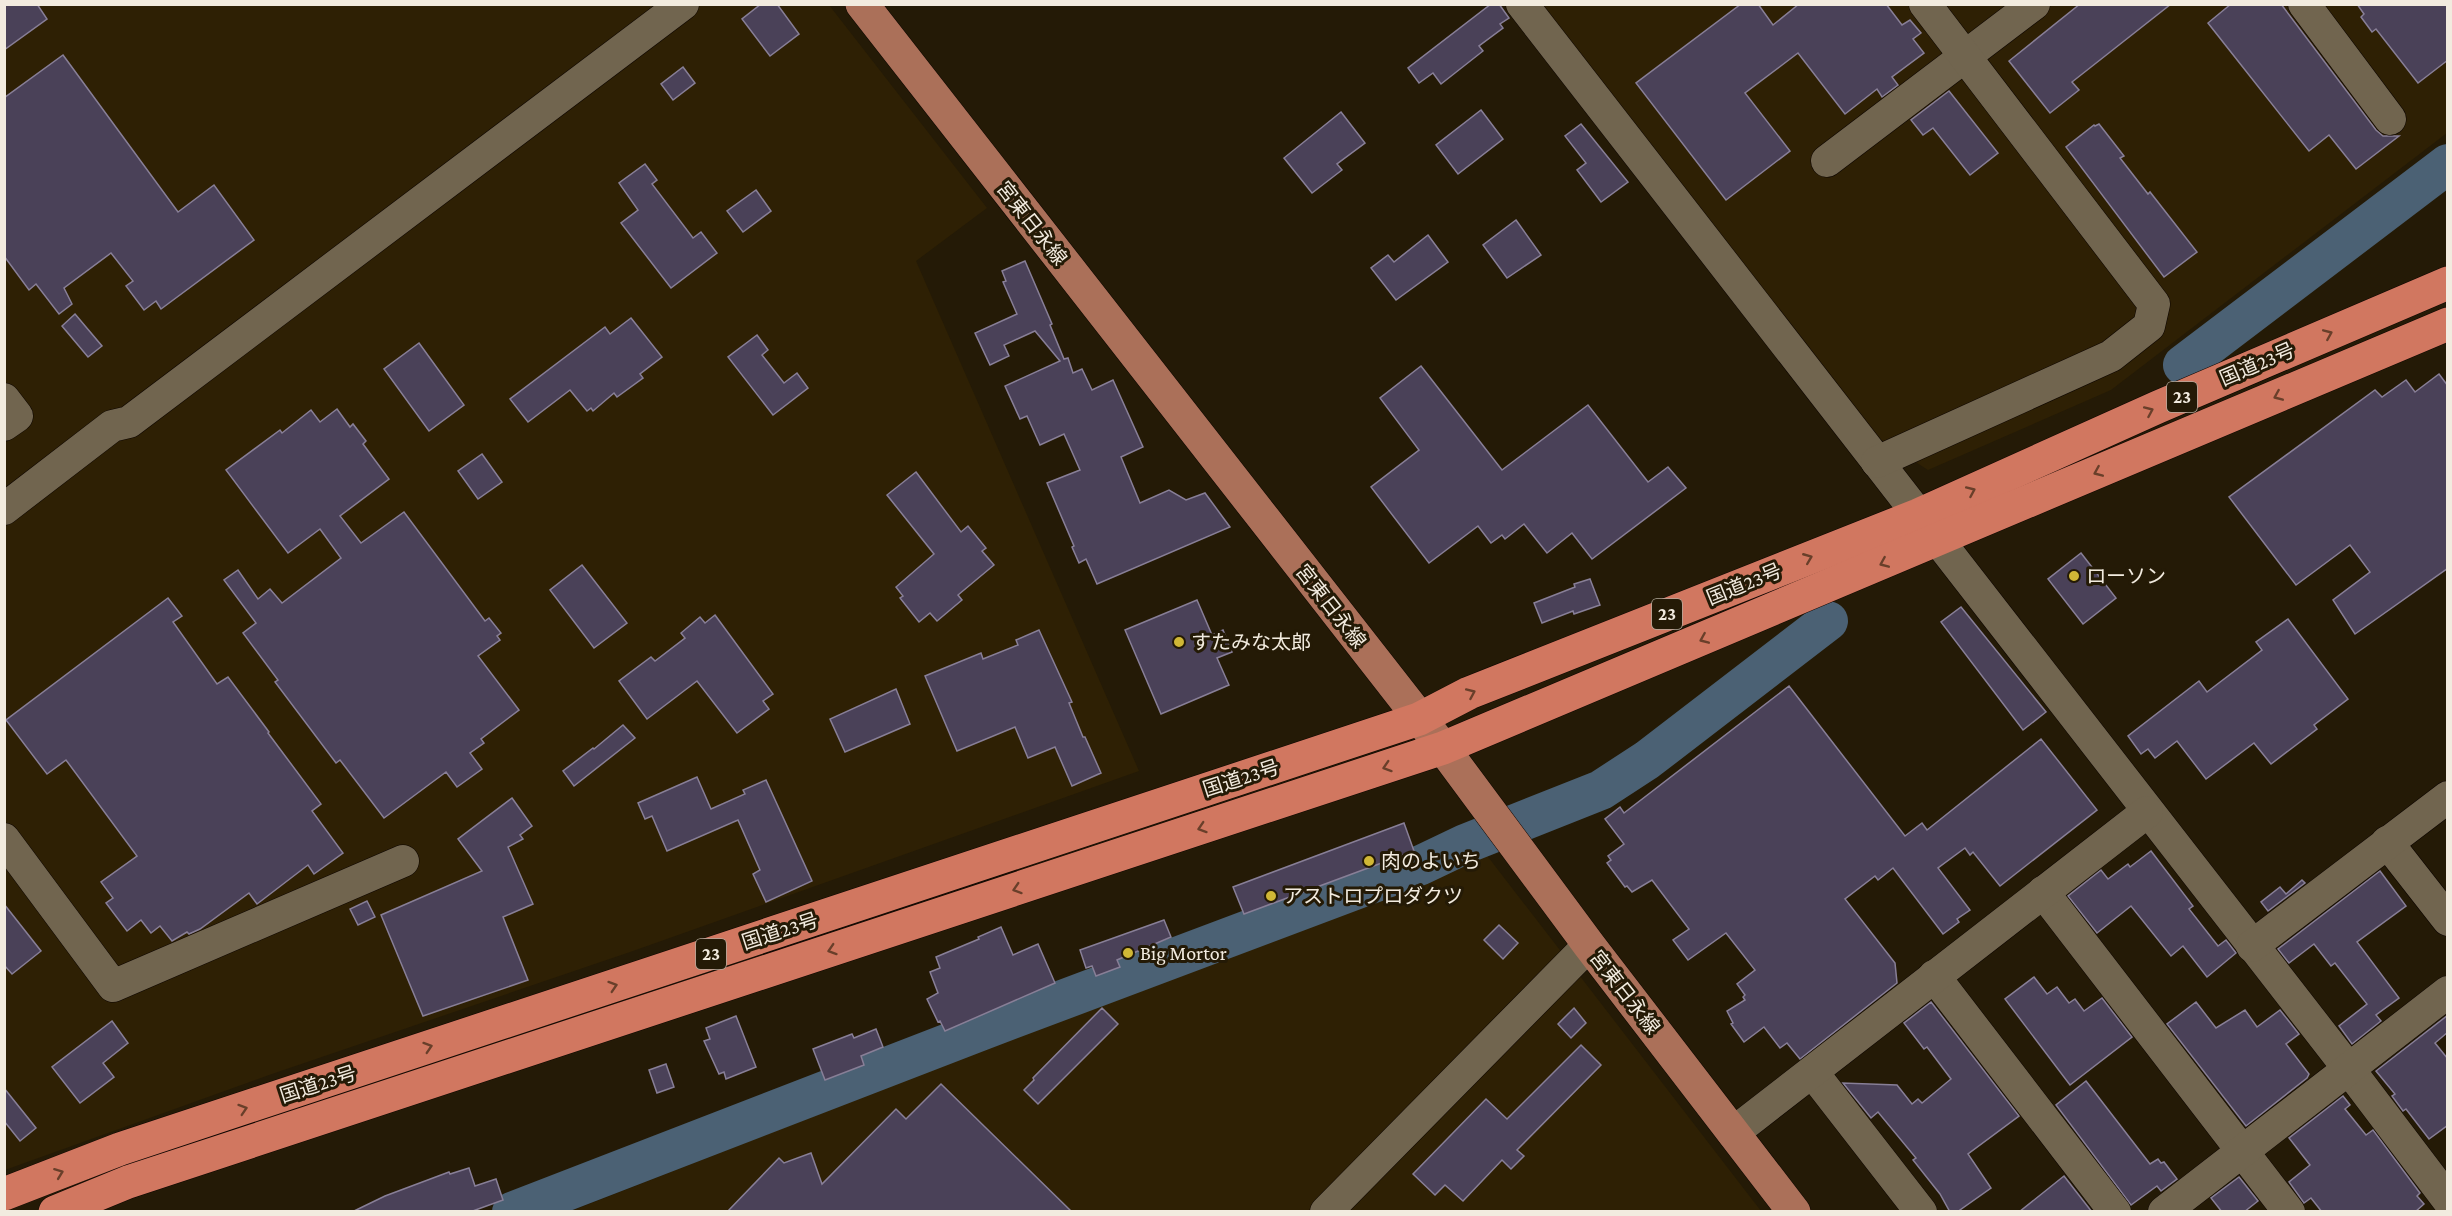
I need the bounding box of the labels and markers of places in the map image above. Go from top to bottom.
place label: ローソン [2086,565,2166,587]
marker: ローソン [2067,569,2081,583]
place label: すたみな太郎 [1191,631,1311,653]
marker: すたみな太郎 [1172,635,1186,649]
place label: 肉のよいち [1381,850,1481,872]
marker: 肉のよいち [1362,854,1376,868]
place label: アストロプロダクツ [1283,885,1463,907]
marker: アストロプロダクツ [1264,889,1278,903]
place label: Big Mortor [1140,942,1227,965]
marker: Big Mortor [1121,946,1135,960]

